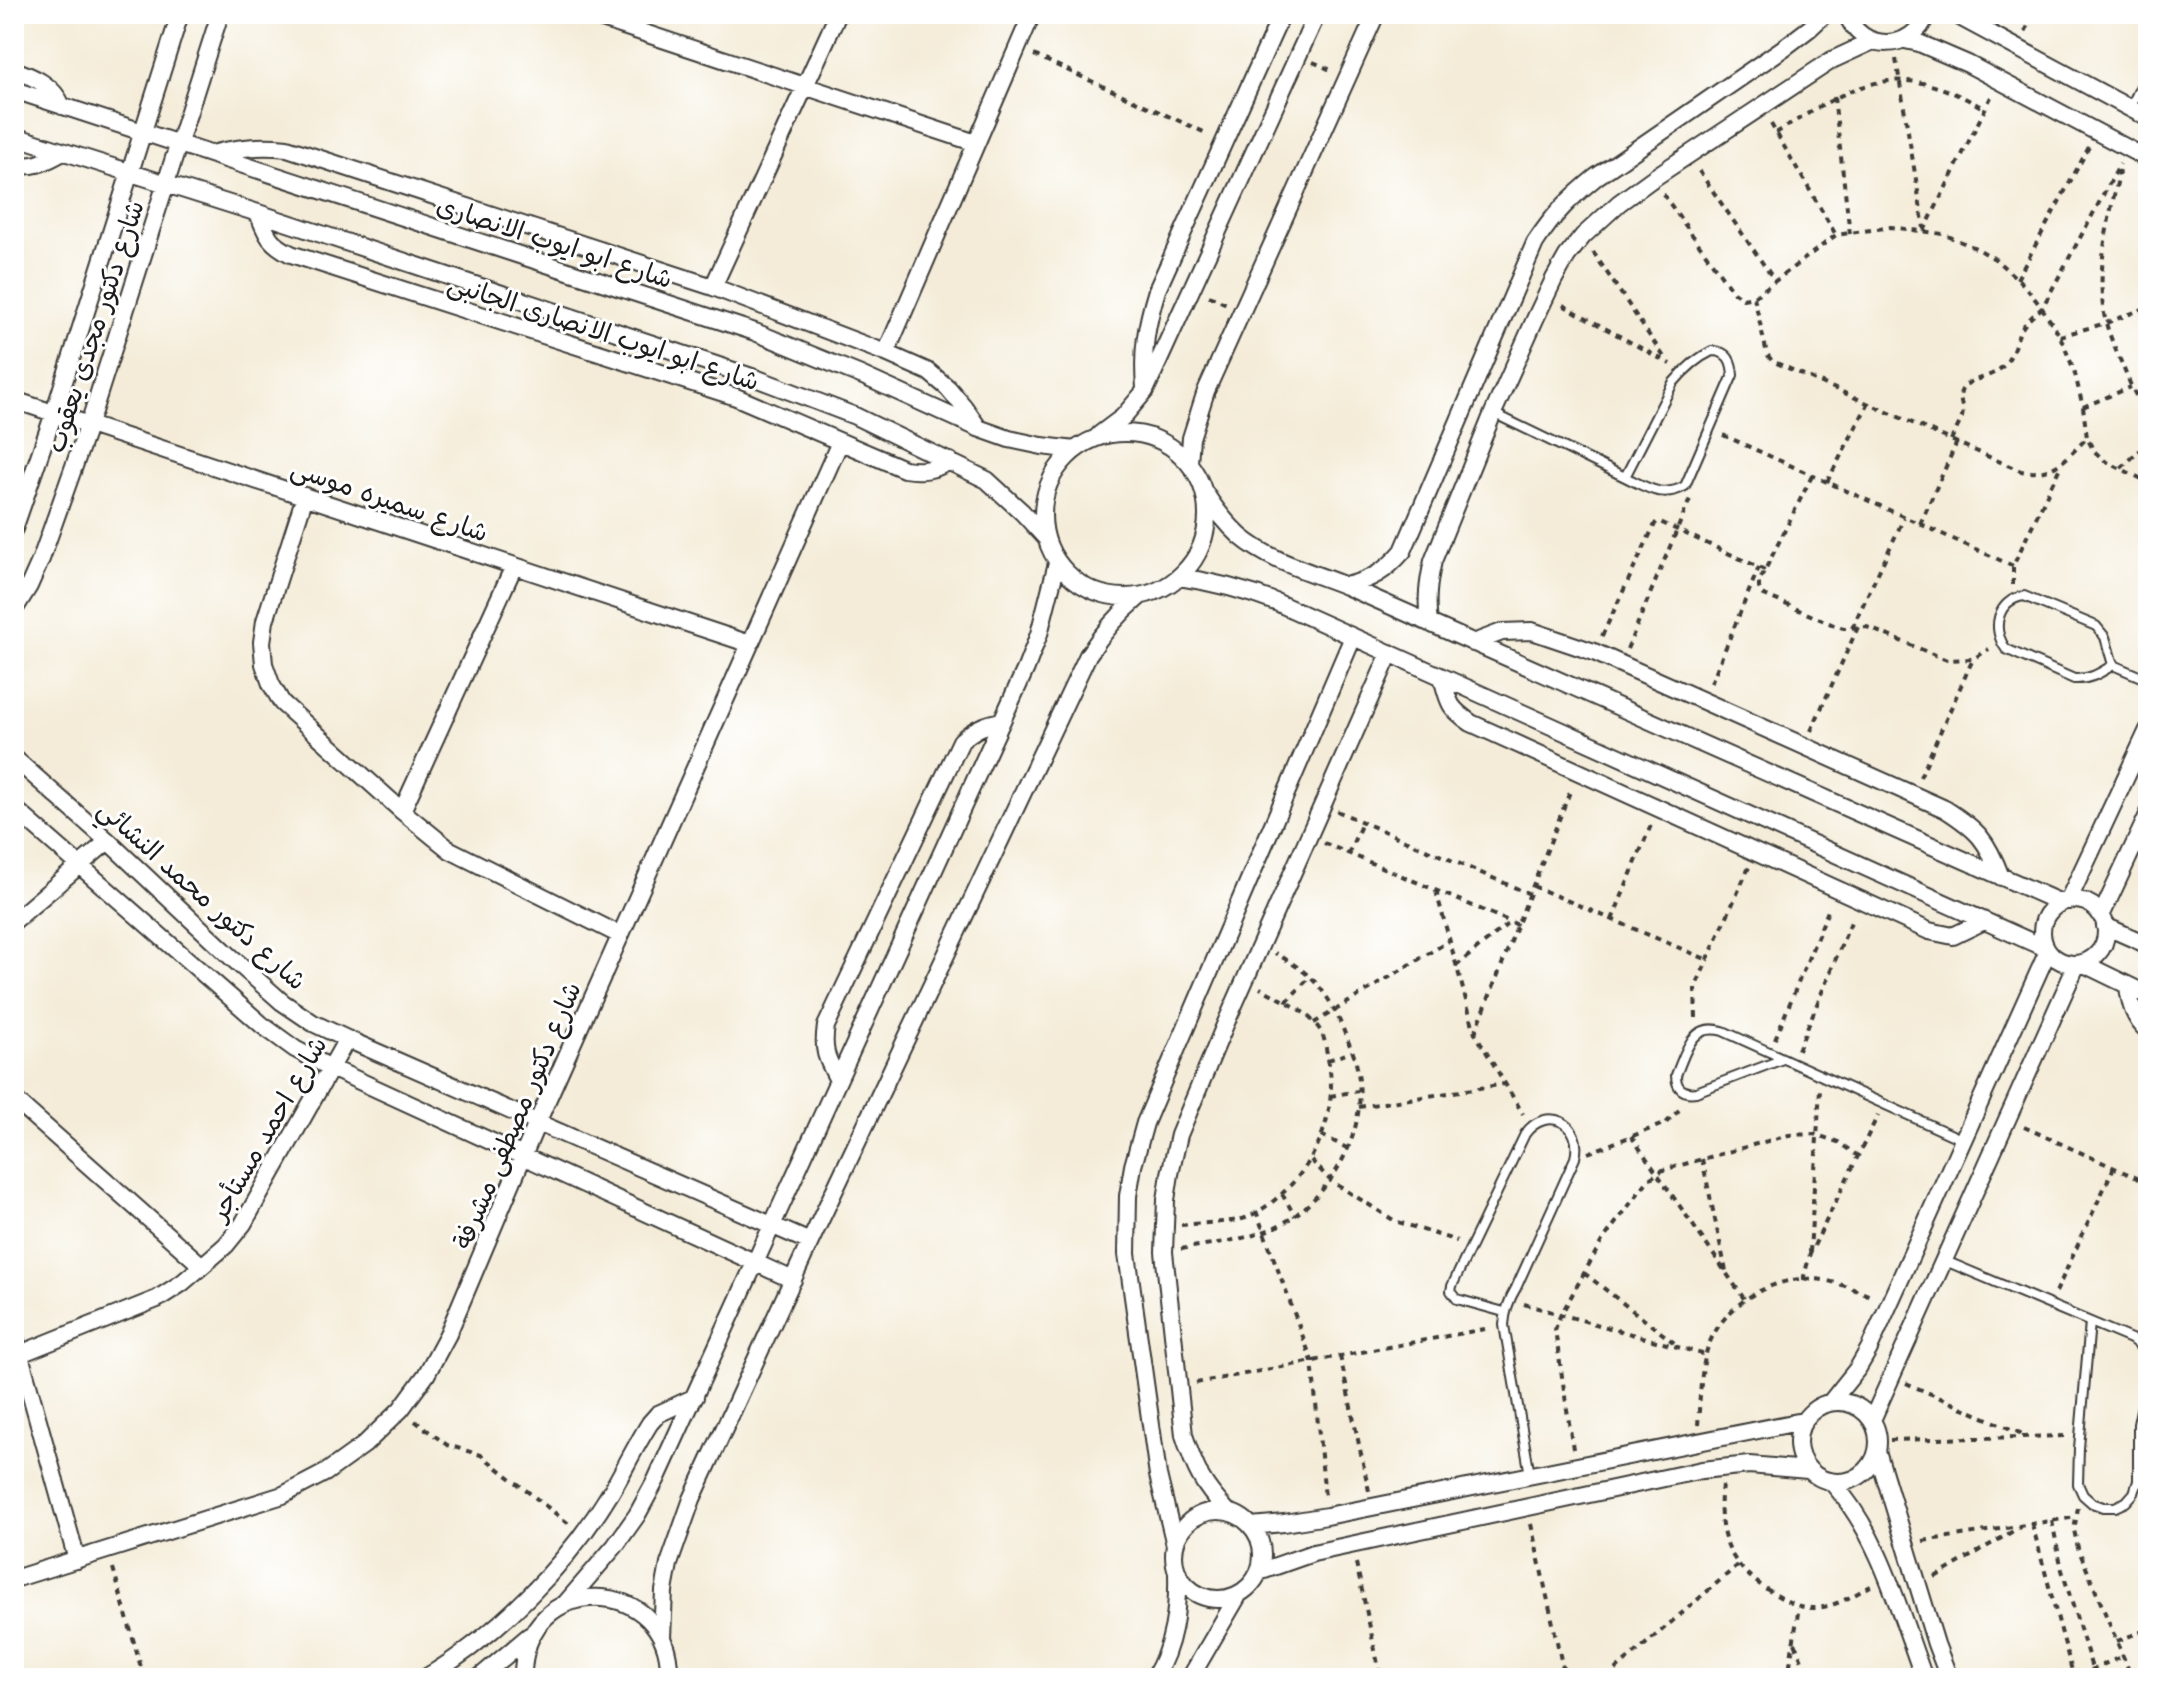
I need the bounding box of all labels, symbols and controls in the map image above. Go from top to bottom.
street label: شارع ابو ايوب الانصارى [432,187,677,297]
street label: شارع دكتور مجدى يعقوب [37,195,153,457]
street label: شارع ابو ايوب الانصارى الجانبى [443,265,764,399]
street label: شارع سميره موسى [286,449,493,551]
street label: شارع دكتور محمد النشائي [87,791,314,1002]
street label: شارع دكتور مصطفى مشرفة [444,976,590,1255]
street label: شارع احمد مستأجر [199,1030,335,1229]

